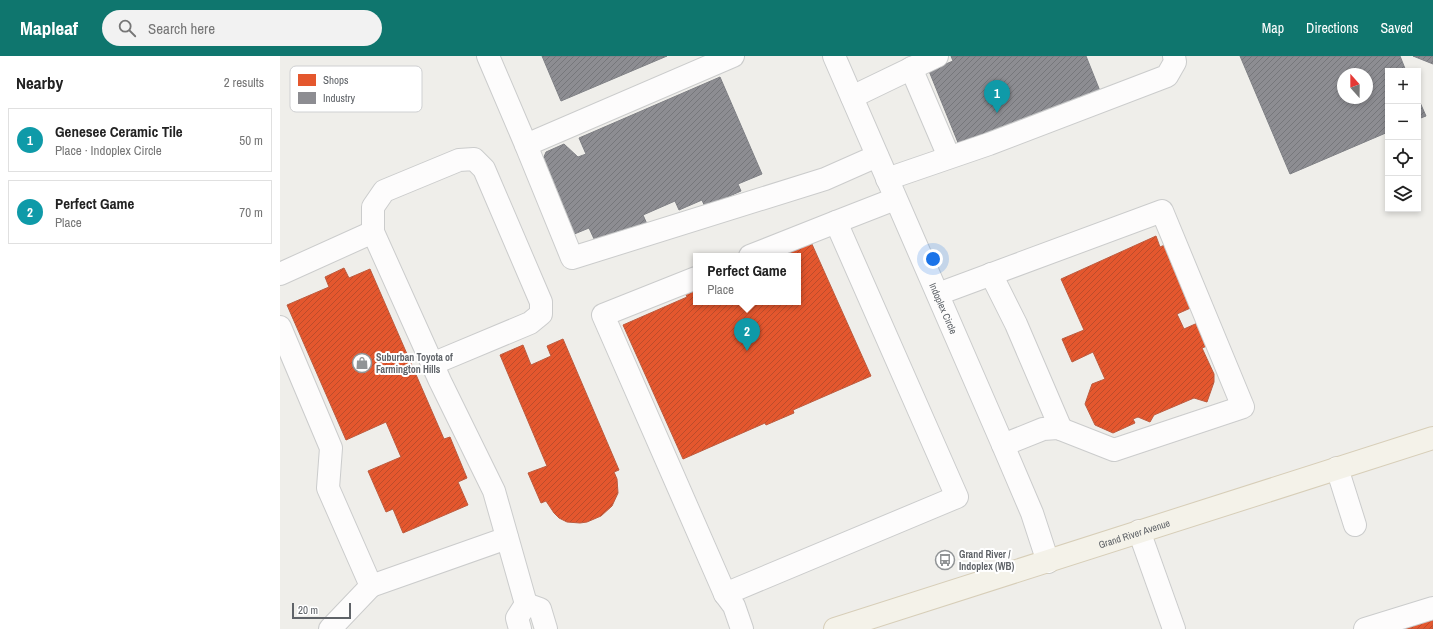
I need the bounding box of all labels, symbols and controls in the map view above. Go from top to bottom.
search box [102,10,382,46]
text: Mapleaf [20,15,78,41]
icon: search [116,17,138,39]
text: Search here [148,18,215,39]
text: Map [1262,19,1284,37]
text: Directions [1306,19,1358,37]
text: Saved [1380,19,1413,37]
legend [290,66,422,112]
north arrow [1337,68,1373,104]
map controls [1385,68,1421,212]
button: + [1385,68,1421,104]
text: Nearby [16,71,63,94]
text: Shops [323,73,349,87]
text: 2 results [224,74,264,91]
pin: 1 [984,80,1010,113]
text: Industry [323,91,356,105]
button: − [1385,104,1421,140]
text: Genesee Ceramic Tile [55,121,183,142]
text: 1 [27,132,33,149]
text: 50 m [239,132,263,149]
button: locate [1385,140,1421,176]
text: Place · Indoplex Circle [55,142,162,159]
button: layers [1385,176,1421,212]
text: Perfect Game [55,193,134,214]
text: 2 [27,204,33,221]
text: 70 m [239,204,263,221]
text: Place [55,214,82,231]
your location [923,249,943,269]
popup [693,253,801,305]
text: Perfect Game [707,260,787,281]
text: Place [707,281,734,298]
street label: Indoplex Circle [926,281,960,337]
pin: 2 [734,318,760,351]
place label: Suburban Toyota of Farmington Hills [376,351,453,376]
shop icon: Suburban Toyota of Farmington Hills [351,352,373,374]
street label: Grand River Avenue [1097,516,1172,551]
place label: Grand River / Indoplex (WB) [959,548,1014,573]
bus stop icon: Grand River / Indoplex (WB) [934,549,956,571]
scale bar [292,601,351,620]
text: 20 m [298,603,318,617]

